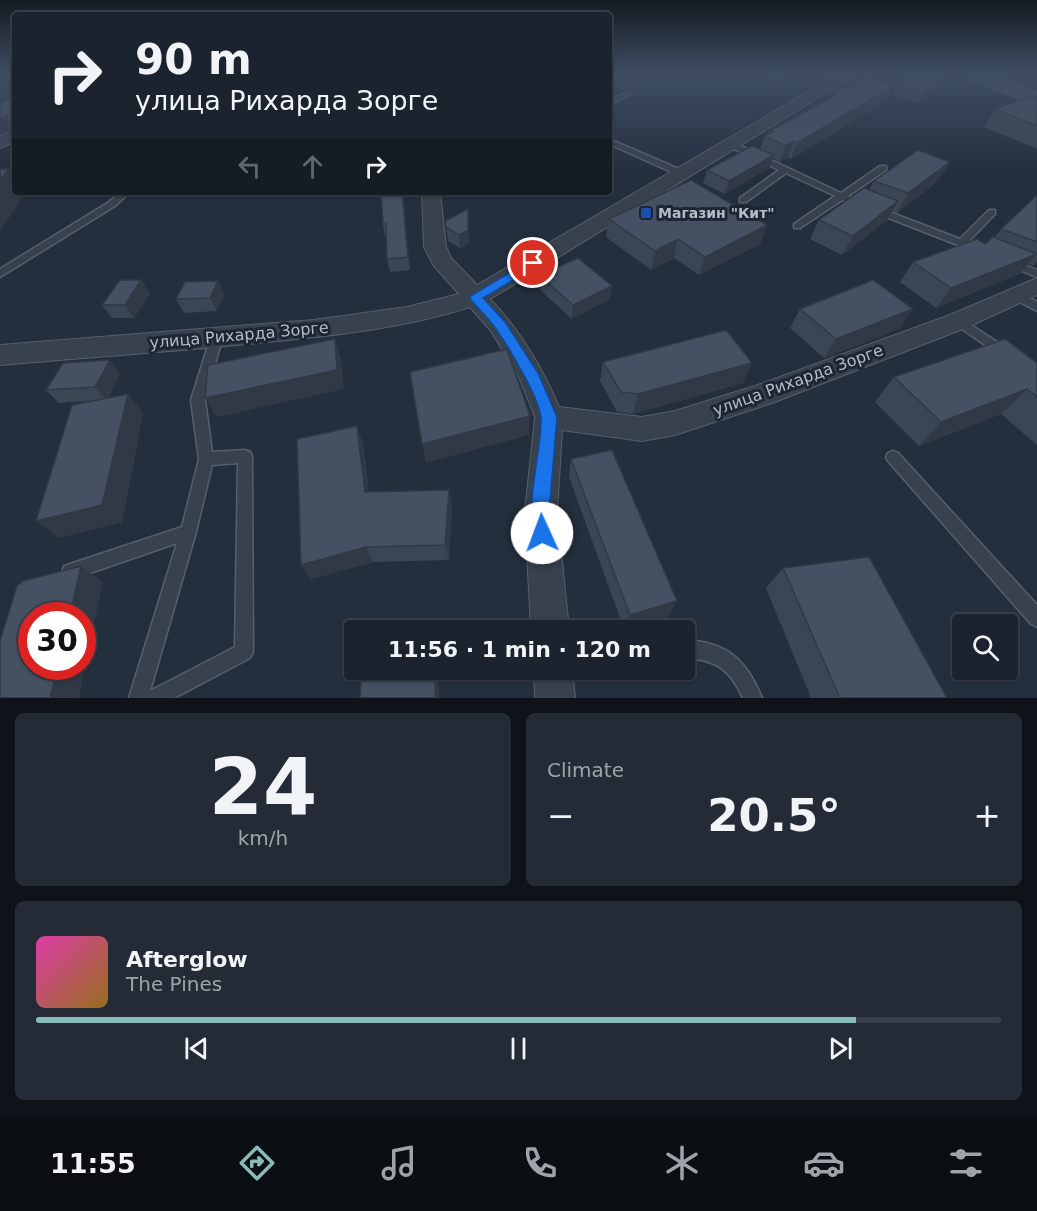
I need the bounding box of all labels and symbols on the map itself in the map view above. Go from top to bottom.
place label: Магазин "Кит" [658,205,775,221]
marker: Магазин "Кит" [639,206,653,220]
pin [507,237,558,288]
street label: улица Рихарда Зорге [149,318,329,352]
street label: улица Рихарда Зорге [710,340,886,420]
position arrow [510,501,574,565]
speed limit sign: 30 [18,602,96,680]

